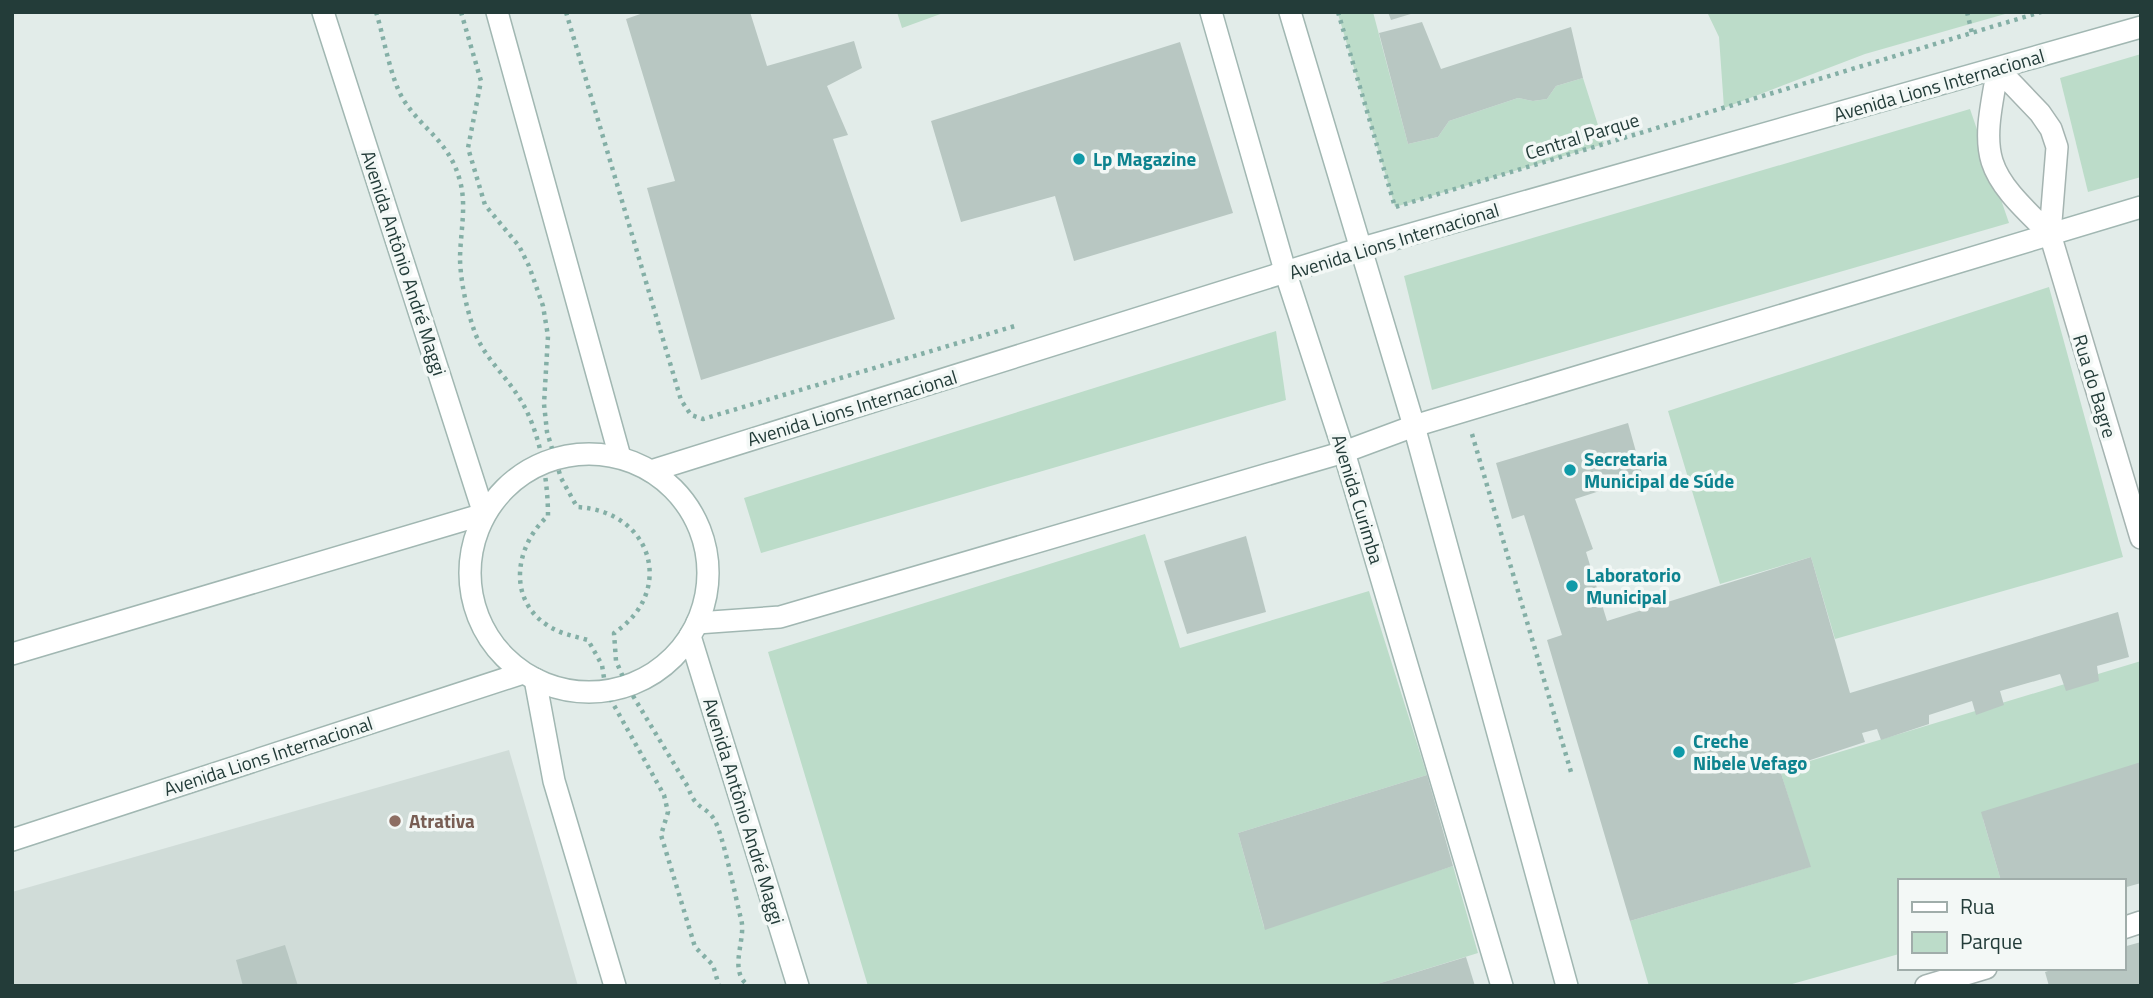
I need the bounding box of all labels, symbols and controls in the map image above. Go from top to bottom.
street label: Avenida Lions Internacional [1830,41,2048,129]
street label: Central Parque [1521,104,1642,167]
place label: Lp Magazine [1093,144,1196,173]
street label: Avenida Antônio André Maggi [354,146,455,379]
marker: Lp Magazine [1071,151,1087,167]
street label: Avenida Lions Internacional [1285,195,1502,286]
street label: Rua do Bagre [2066,331,2125,441]
street label: Avenida Lions Internacional [743,362,960,453]
street label: Avenida Curimba [1325,431,1392,568]
place label: Secretaria Municipal de Súde [1584,444,1735,495]
marker: Secretaria Municipal de Súde [1562,462,1578,478]
place label: Laboratorio Municipal [1586,560,1681,611]
marker: Laboratorio Municipal [1564,578,1580,594]
street label: Avenida Antônio André Maggi [696,694,793,928]
street label: Avenida Lions Internacional [160,708,376,803]
place label: Creche Nibele Vefago [1693,726,1807,777]
marker: Creche Nibele Vefago [1671,744,1687,760]
place label: Atrativa [409,806,475,835]
marker: Atrativa [387,813,403,829]
legend [1898,879,2125,970]
text: Rua [1960,890,1995,922]
text: Parque [1960,925,2023,957]

